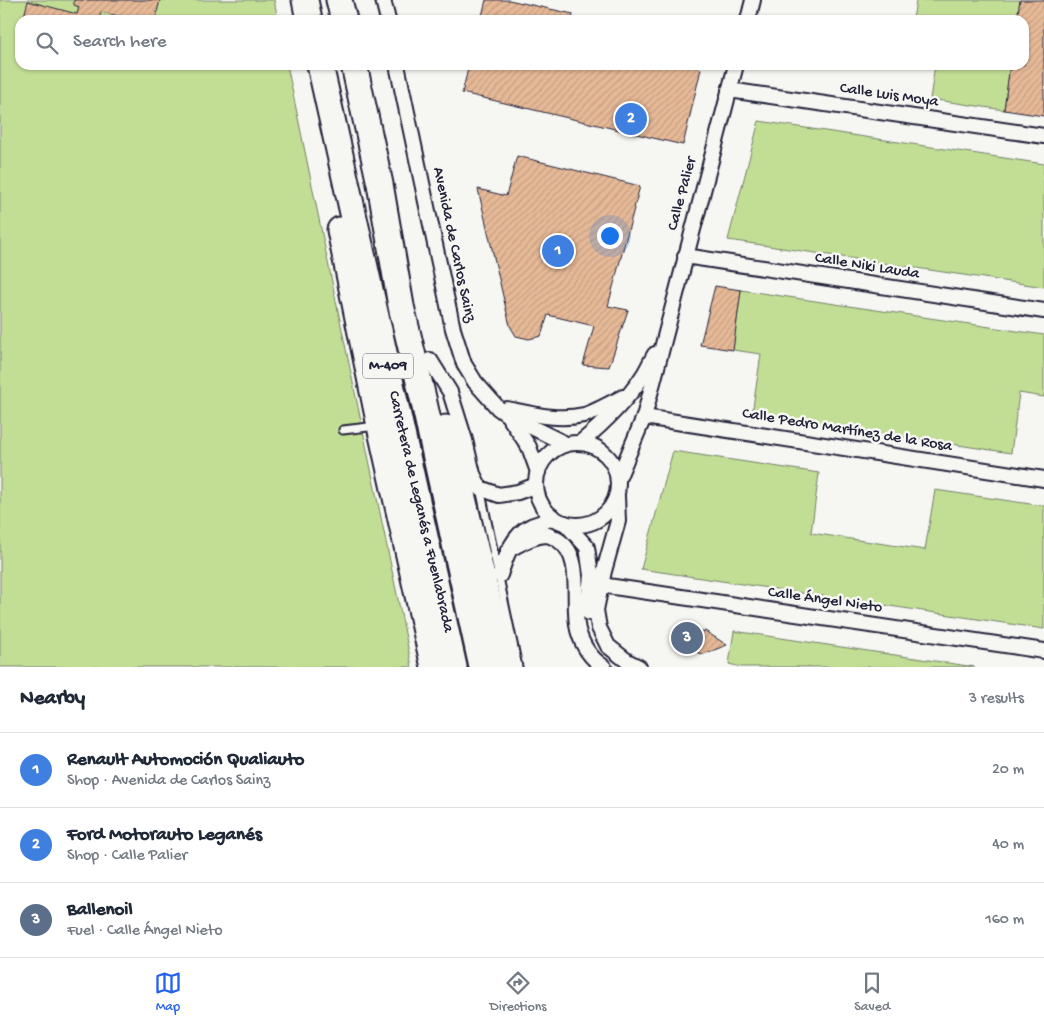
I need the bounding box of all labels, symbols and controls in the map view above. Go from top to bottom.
search box [15,15,1029,70]
icon: search [33,29,61,57]
text: Search here [73,31,167,54]
street label: Calle Luis Moya [838,80,941,112]
pin: 2 [615,100,647,138]
street label: Calle Palier [664,154,702,233]
street label: Avenida de Carlos Sainz [427,166,479,325]
your location [597,223,623,249]
pin: 1 [542,232,574,270]
street label: Calle Niki Lauda [813,249,922,285]
road number: M-409 [363,354,413,378]
street label: Carretera de Leganés a Fuenlabrada [383,389,457,636]
street label: Calle Pedro Martínez de la Rosa [741,405,954,457]
street label: Calle Ángel Nieto [767,583,884,618]
pin: 3 [671,619,703,657]
text: Nearby [20,687,85,712]
text: 3 results [969,690,1024,709]
text: Renault Automoción Qualiauto [67,749,304,772]
text: 1 [33,761,39,780]
text: 20 m [992,761,1024,780]
text: Shop · Avenida de Carlos Sainz [67,772,270,791]
text: Ford Motorauto Leganés [67,824,262,847]
text: 2 [32,836,40,855]
text: 40 m [992,836,1024,855]
text: Shop · Calle Palier [67,847,187,866]
text: Ballenoil [67,899,133,922]
text: 3 [32,911,40,930]
text: 160 m [985,911,1024,930]
text: Fuel · Calle Ángel Nieto [67,922,222,941]
tab: Map [154,969,182,1016]
tab: Directions [490,969,547,1016]
tab: Saved [854,969,890,1016]

